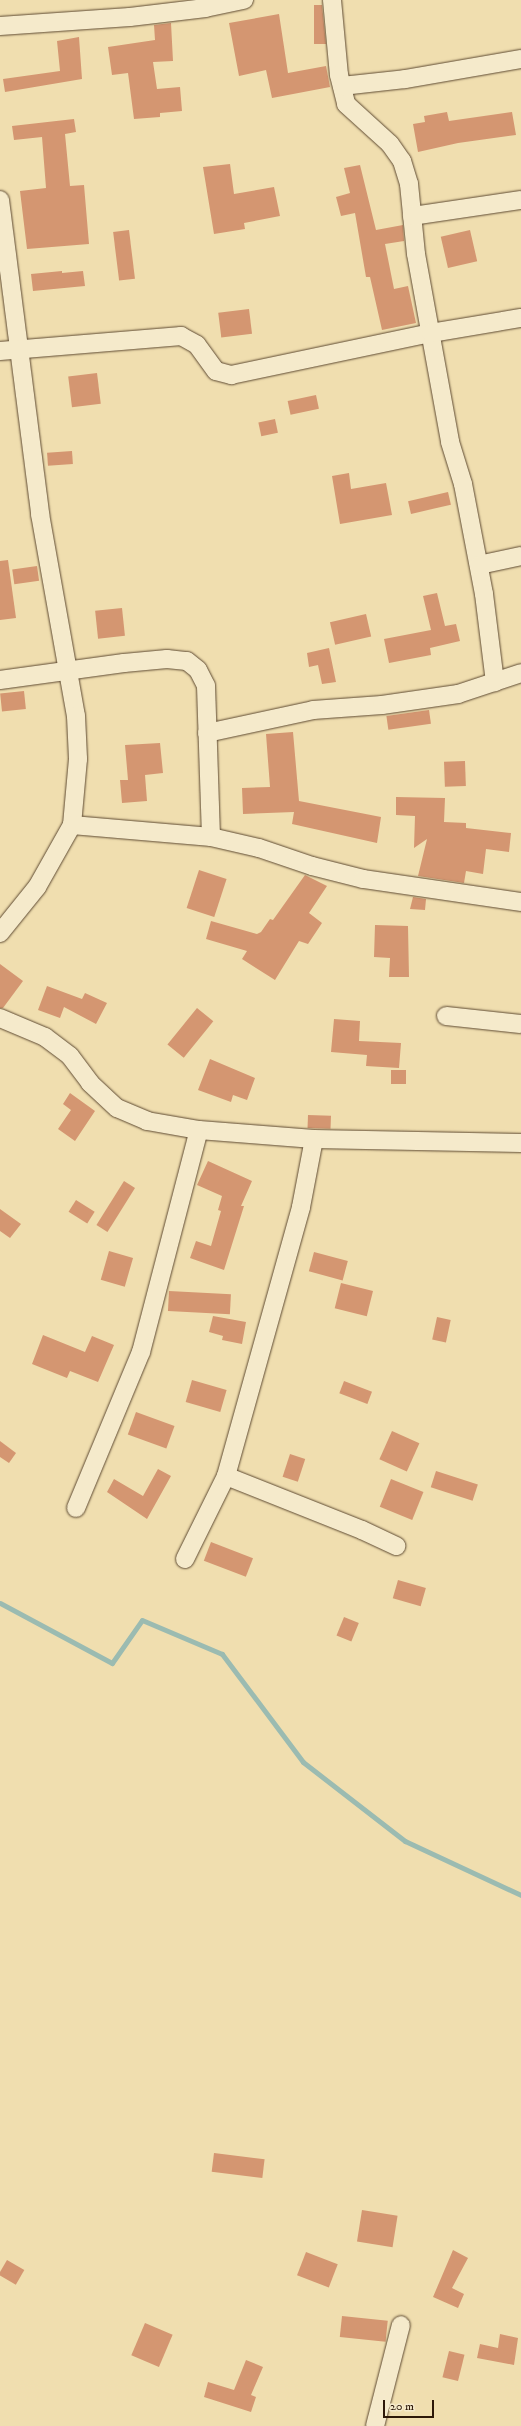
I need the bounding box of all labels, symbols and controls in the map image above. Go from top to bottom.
scale bar [385,2392,436,2418]
text: 20 m [390,2399,414,2414]

